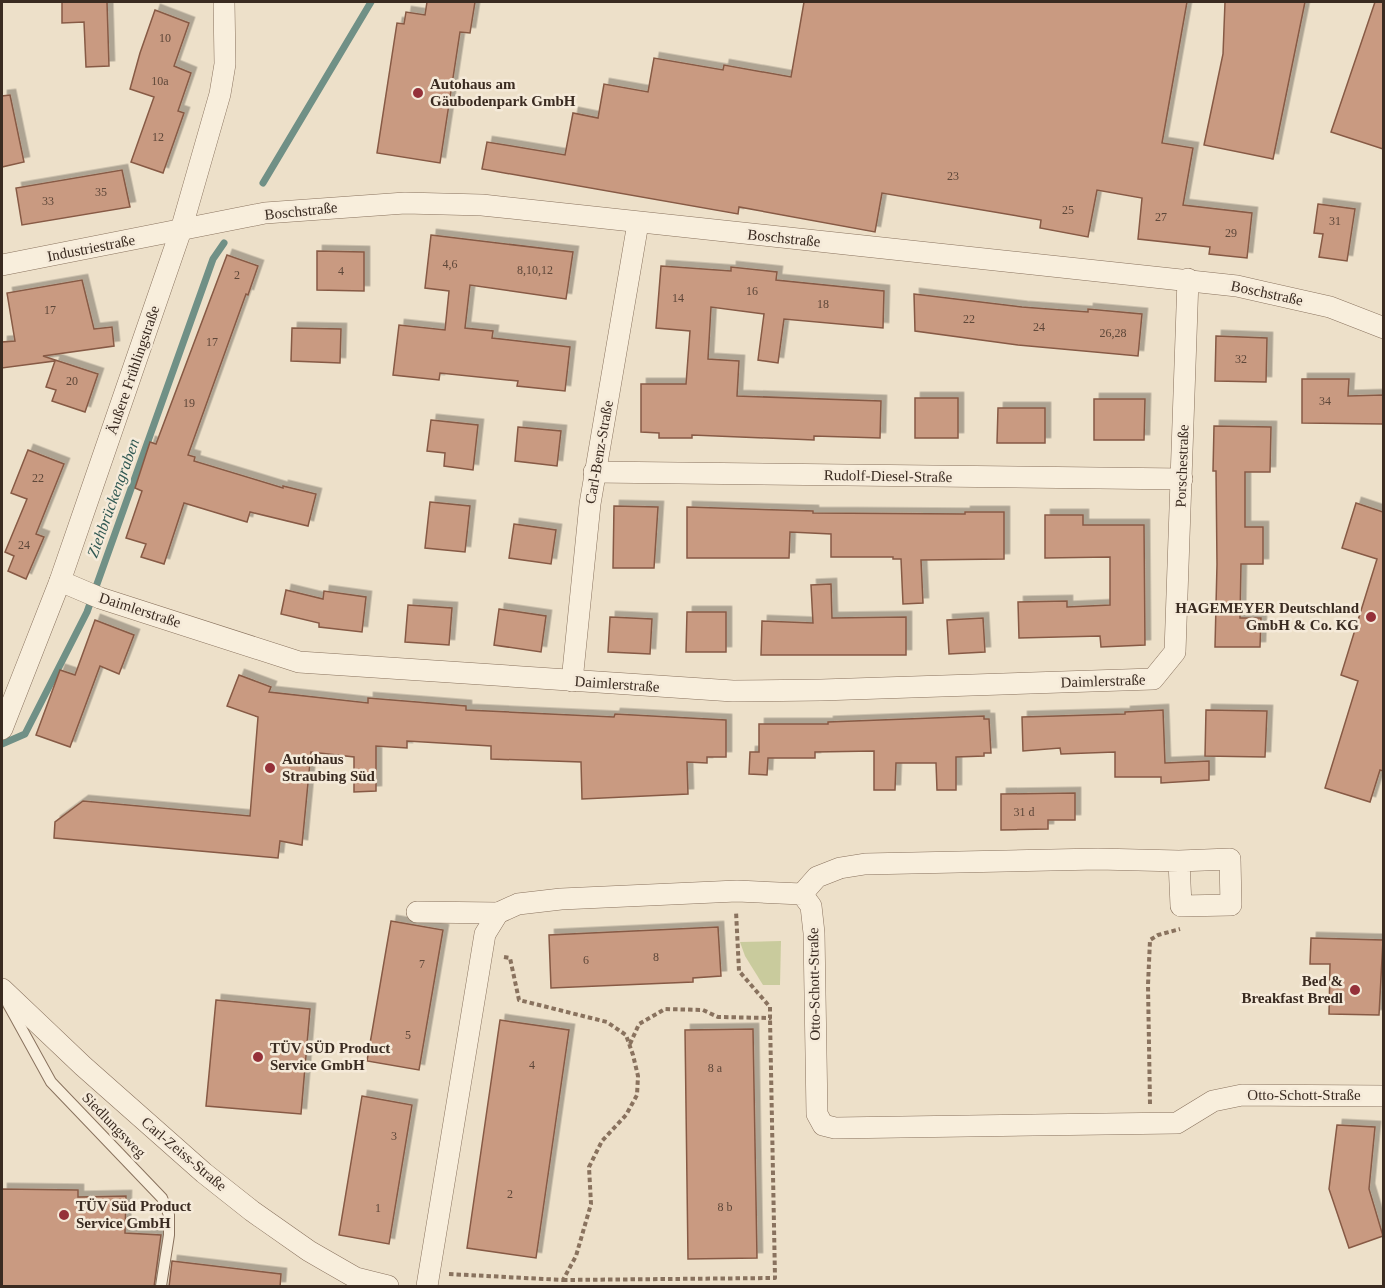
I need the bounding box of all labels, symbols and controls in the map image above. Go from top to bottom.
house number: 10 [159,31,171,45]
house number: 10a [151,74,169,88]
place label: Autohaus am Gäubodenpark GmbH [430,76,576,109]
marker: Autohaus am Gäubodenpark GmbH [411,86,425,100]
house number: 12 [152,130,164,144]
house number: 23 [947,169,959,183]
house number: 35 [95,185,107,199]
house number: 33 [42,194,54,208]
street label: Boschstraße [264,199,339,223]
house number: 25 [1062,203,1074,217]
house number: 27 [1155,210,1167,224]
house number: 31 [1329,214,1341,228]
street label: Boschstraße [747,226,822,250]
house number: 29 [1225,226,1237,240]
street label: Industriestraße [46,232,137,264]
house number: 4,6 [443,257,458,271]
house number: 8,10,12 [517,263,553,277]
house number: 4 [338,264,344,278]
house number: 2 [234,268,240,282]
street label: Boschstraße [1229,278,1305,309]
house number: 16 [746,284,758,298]
house number: 14 [672,291,684,305]
house number: 18 [817,297,829,311]
house number: 17 [44,303,56,317]
street label: Äußere Frühlingstraße [103,303,163,437]
house number: 22 [963,312,975,326]
house number: 24 [1033,320,1045,334]
house number: 26,28 [1100,326,1127,340]
house number: 17 [206,335,218,349]
house number: 32 [1235,352,1247,366]
house number: 20 [66,374,78,388]
house number: 34 [1319,394,1331,408]
house number: 19 [183,396,195,410]
street label: Carl-Benz-Straße [582,399,616,505]
street label: Porschestraße [1173,424,1191,508]
water label: Ziehbrückengraben [84,436,143,560]
street label: Rudolf-Diesel-Straße [824,467,953,485]
house number: 22 [32,471,44,485]
house number: 24 [18,538,30,552]
street label: Daimlerstraße [97,589,183,631]
place label: HAGEMEYER Deutschland GmbH & Co. KG [1175,600,1360,633]
marker: HAGEMEYER Deutschland GmbH & Co. KG [1364,610,1378,624]
street label: Daimlerstraße [1060,672,1146,690]
street label: Daimlerstraße [574,673,660,695]
place label: Autohaus Straubing Süd [282,751,376,784]
marker: Autohaus Straubing Süd [263,761,277,775]
house number: 31 d [1014,805,1035,819]
street label: Otto-Schott-Straße [805,927,823,1041]
house number: 8 [653,950,659,964]
house number: 6 [583,953,589,967]
house number: 7 [419,957,425,971]
place label: Bed & Breakfast Bredl [1241,973,1343,1006]
marker: Bed & Breakfast Bredl [1348,983,1362,997]
house number: 5 [405,1028,411,1042]
place label: TÜV SÜD Product Service GmbH [270,1040,390,1073]
marker: TÜV SÜD Product Service GmbH [251,1050,265,1064]
house number: 4 [529,1058,535,1072]
house number: 8 a [708,1061,723,1075]
street label: Otto-Schott-Straße [1247,1087,1361,1103]
street label: Siedlungsweg [79,1089,149,1161]
street label: Carl-Zeiss-Straße [138,1114,230,1194]
house number: 3 [391,1129,397,1143]
house number: 2 [507,1187,513,1201]
place label: TÜV Süd Product Service GmbH [76,1198,191,1231]
house number: 8 b [718,1200,733,1214]
house number: 1 [375,1201,381,1215]
marker: TÜV Süd Product Service GmbH [57,1208,71,1222]

